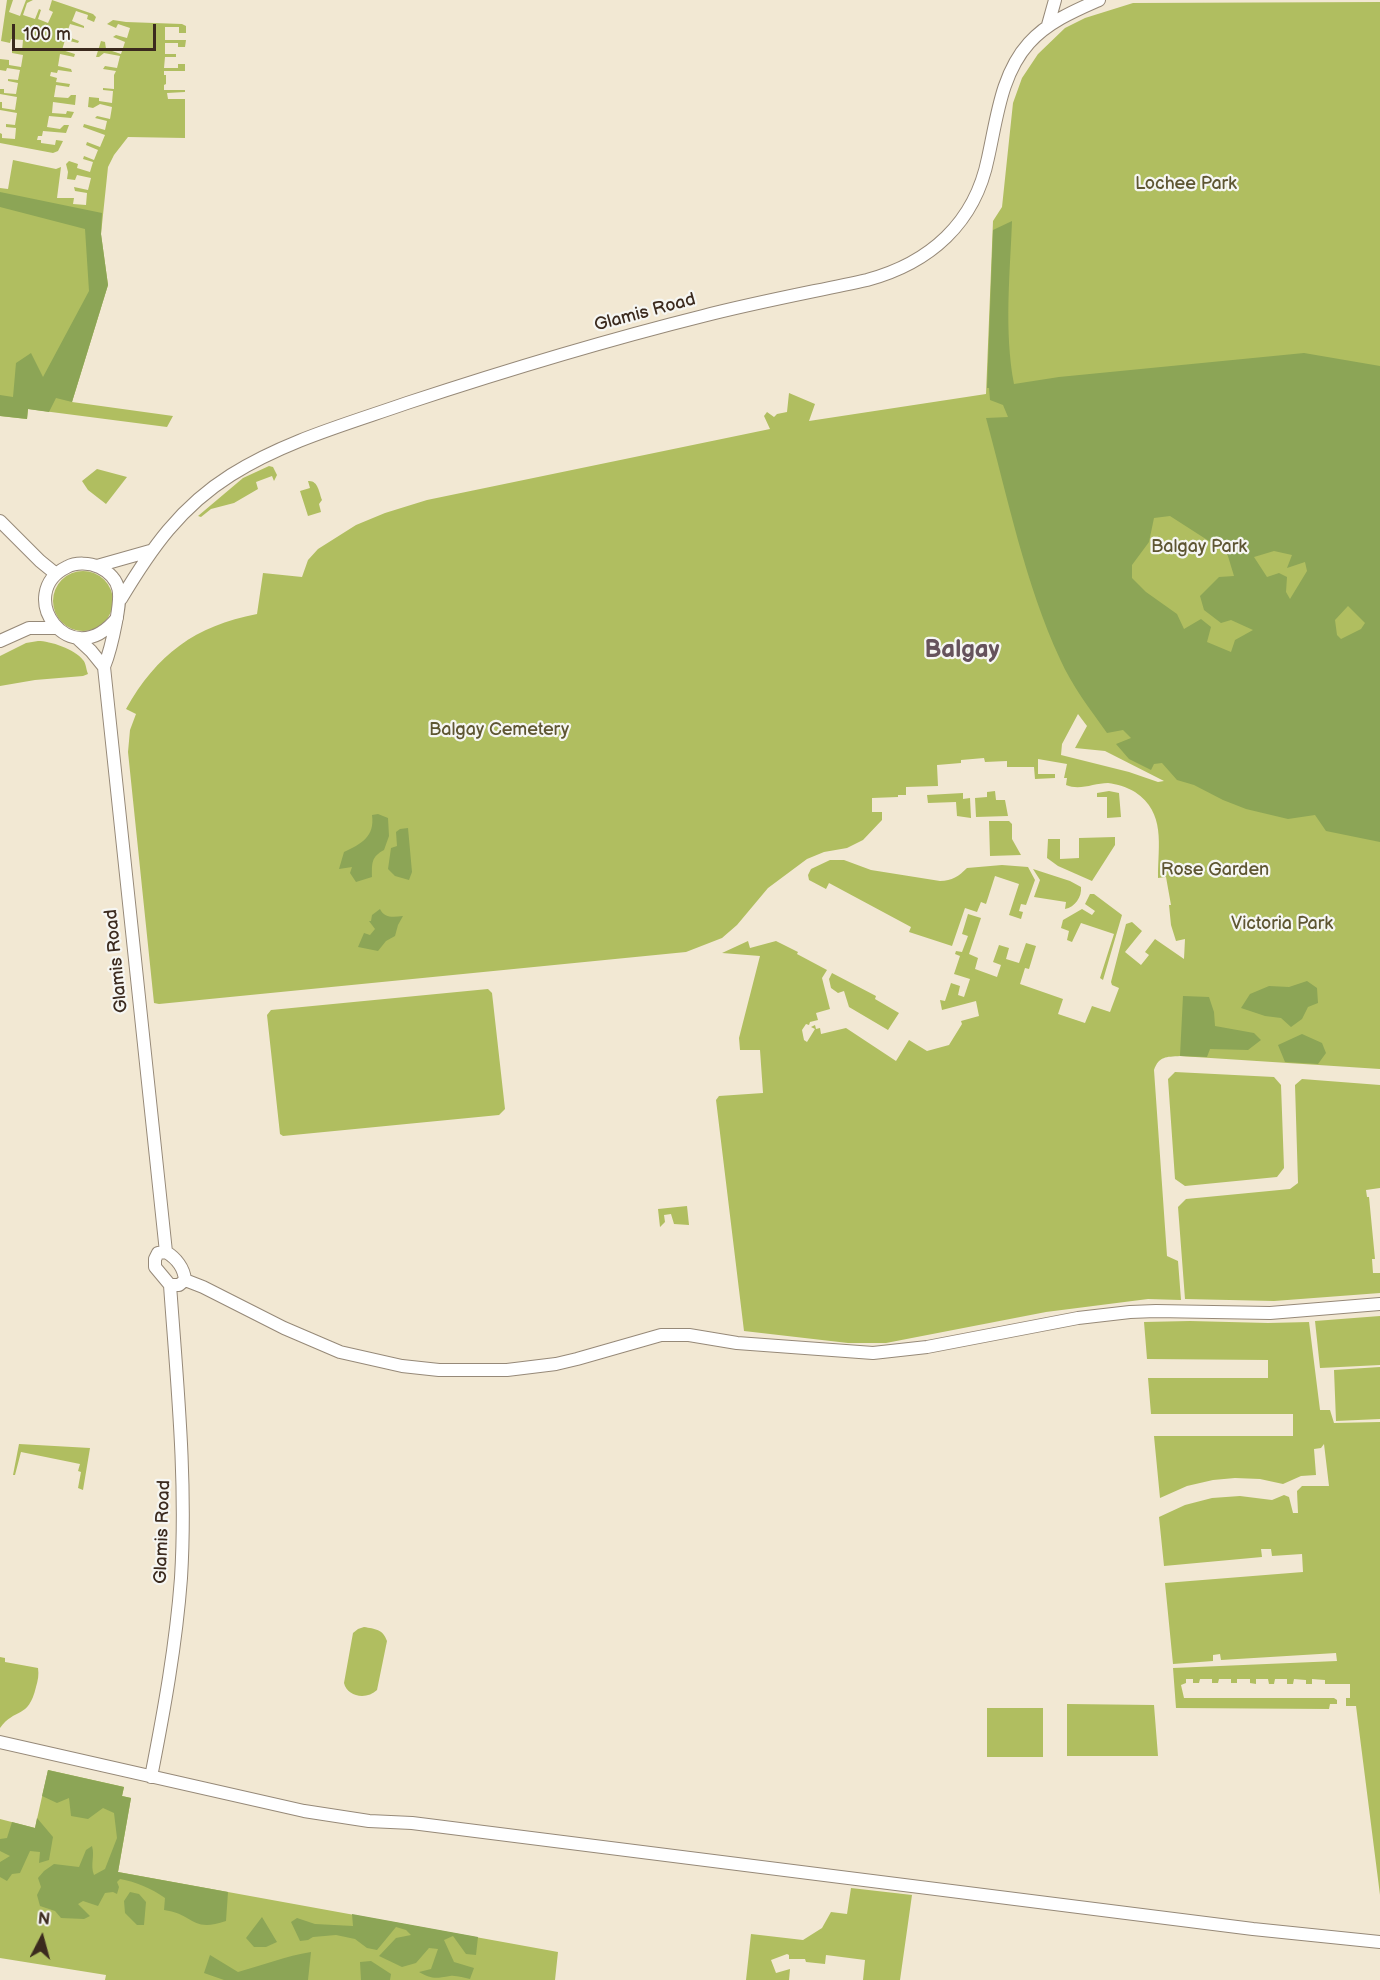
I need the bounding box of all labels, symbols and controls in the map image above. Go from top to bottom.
scale bar [15,12,159,50]
text: 100 m [23,24,71,45]
park label: Lochee Park [1135,173,1237,195]
street label: Glamis Road [592,289,698,337]
park label: Balgay Park [1151,536,1247,558]
district label: Balgay [924,637,1000,665]
park label: Balgay Cemetery [429,719,569,741]
park label: Rose Garden [1161,859,1269,881]
street label: Glamis Road [101,908,133,1014]
park label: Victoria Park [1231,913,1333,935]
street label: Glamis Road [150,1480,176,1584]
north arrow [12,1908,72,1968]
text: N [37,1910,51,1930]

